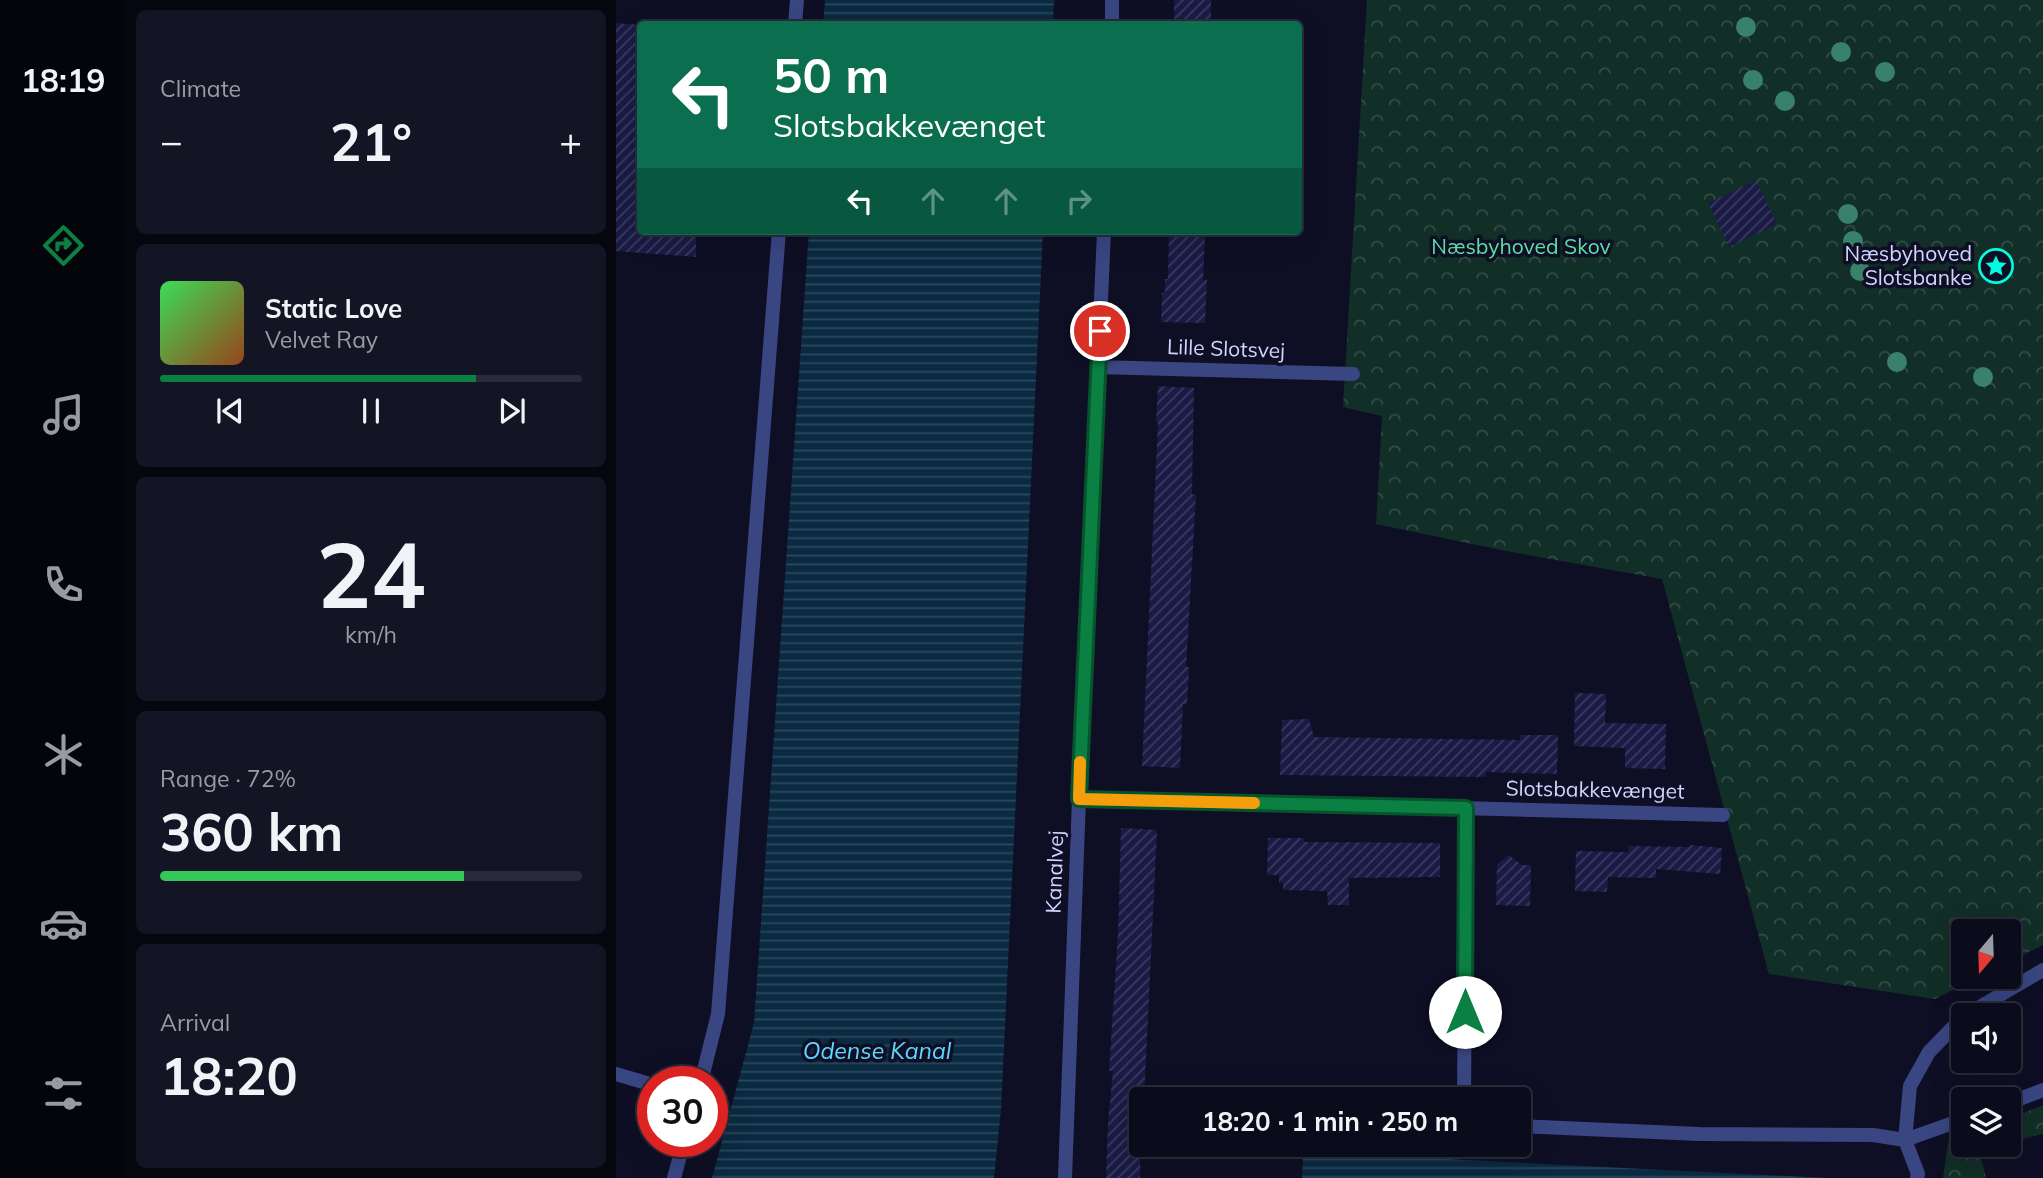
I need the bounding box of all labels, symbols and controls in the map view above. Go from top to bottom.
text: 50 m [773,44,889,105]
icon: left [658,49,749,140]
text: 18:19 [21,60,105,100]
text: Climate [160,74,241,103]
text: Slotsbakkevænget [773,105,1045,145]
text: 21° [330,109,412,174]
text: − [160,117,183,165]
text: + [559,117,582,165]
icon: left [841,182,879,220]
icon: ahead [914,182,952,220]
icon: ahead [987,182,1025,220]
icon: right [1060,182,1098,220]
icon: directions [39,221,88,270]
park label: Næsbyhoved Skov [1431,233,1611,259]
place label: Næsbyhoved Slotsbanke [1845,240,1972,290]
place icon: Næsbyhoved Slotsbanke [1977,247,2015,285]
text: Static Love [265,292,402,325]
pin [1070,301,1130,361]
icon: arrive [1081,312,1119,350]
text: Velvet Ray [265,325,378,354]
street label: Lille Slotsvej [1166,333,1286,363]
icon: music [39,390,88,439]
icon: previous [211,392,249,430]
icon: pause [352,392,390,430]
icon: next [493,392,531,430]
text: 24 [316,517,426,631]
icon: phone [39,560,88,609]
text: km/h [345,620,397,649]
icon: climate [39,730,88,779]
text: Range · 72% [160,764,296,793]
street label: Slotsbakkevænget [1505,774,1685,804]
text: 360 km [160,799,343,864]
street label: Kanalvej [1040,830,1068,914]
icon: car [39,899,88,948]
north arrow [1951,919,2021,989]
map controls [1951,919,2021,1157]
position arrow [1428,975,1502,1049]
button: sound [1951,1003,2021,1073]
text: Arrival [160,1008,230,1037]
water label: Odense Kanal [803,1036,952,1065]
text: 18:20 [160,1043,298,1108]
speed limit sign: 30 [637,1066,728,1157]
icon: filters [39,1069,88,1118]
button: layers [1951,1087,2021,1157]
text: 18:20 · 1 min · 250 m [1202,1105,1458,1138]

